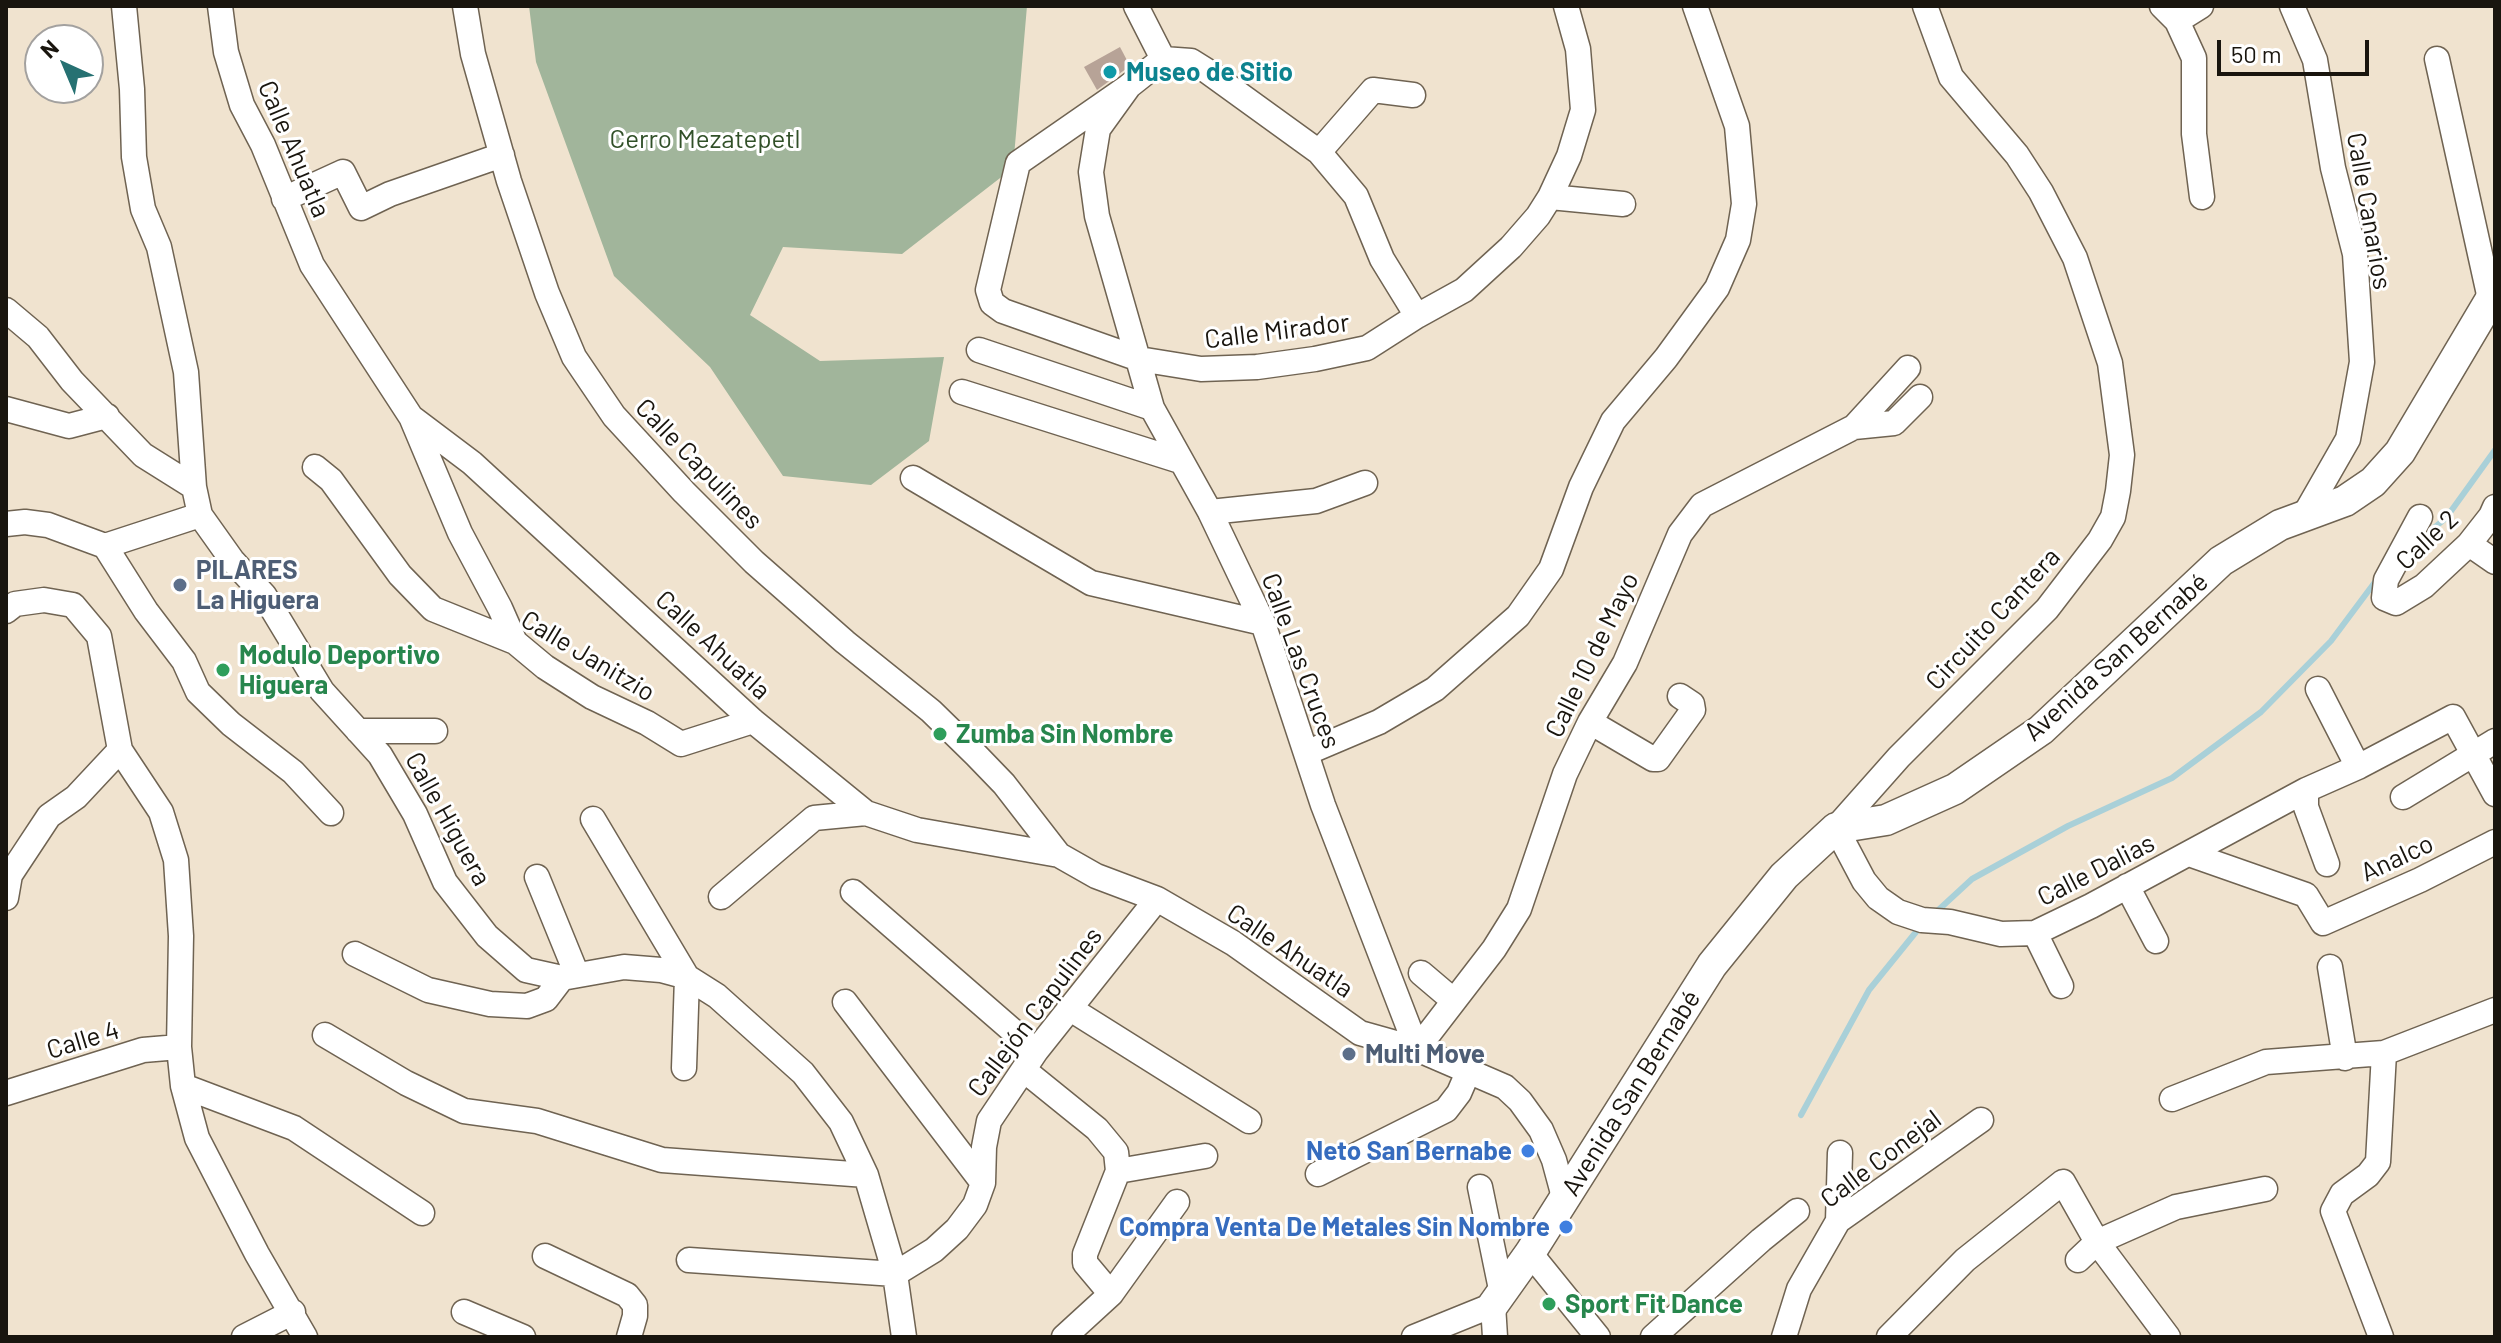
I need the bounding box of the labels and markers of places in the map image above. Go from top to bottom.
place label: Museo de Sitio [1126,56,1293,88]
marker: Museo de Sitio [1101,63,1119,81]
place label: PILARES La Higuera [196,554,319,616]
marker: PILARES La Higuera [171,576,189,594]
place label: Modulo Deportivo Higuera [239,639,440,700]
marker: Modulo Deportivo Higuera [214,661,232,679]
place label: Zumba Sin Nombre [956,718,1173,750]
marker: Zumba Sin Nombre [931,725,949,743]
place label: Multi Move [1365,1038,1485,1070]
marker: Multi Move [1340,1045,1358,1063]
place label: Neto San Bernabe [1306,1135,1512,1167]
marker: Neto San Bernabe [1519,1142,1537,1160]
place label: Compra Venta De Metales Sin Nombre [1119,1211,1550,1243]
marker: Compra Venta De Metales Sin Nombre [1557,1218,1575,1236]
place label: Sport Fit Dance [1565,1288,1743,1320]
marker: Sport Fit Dance [1540,1295,1558,1313]

